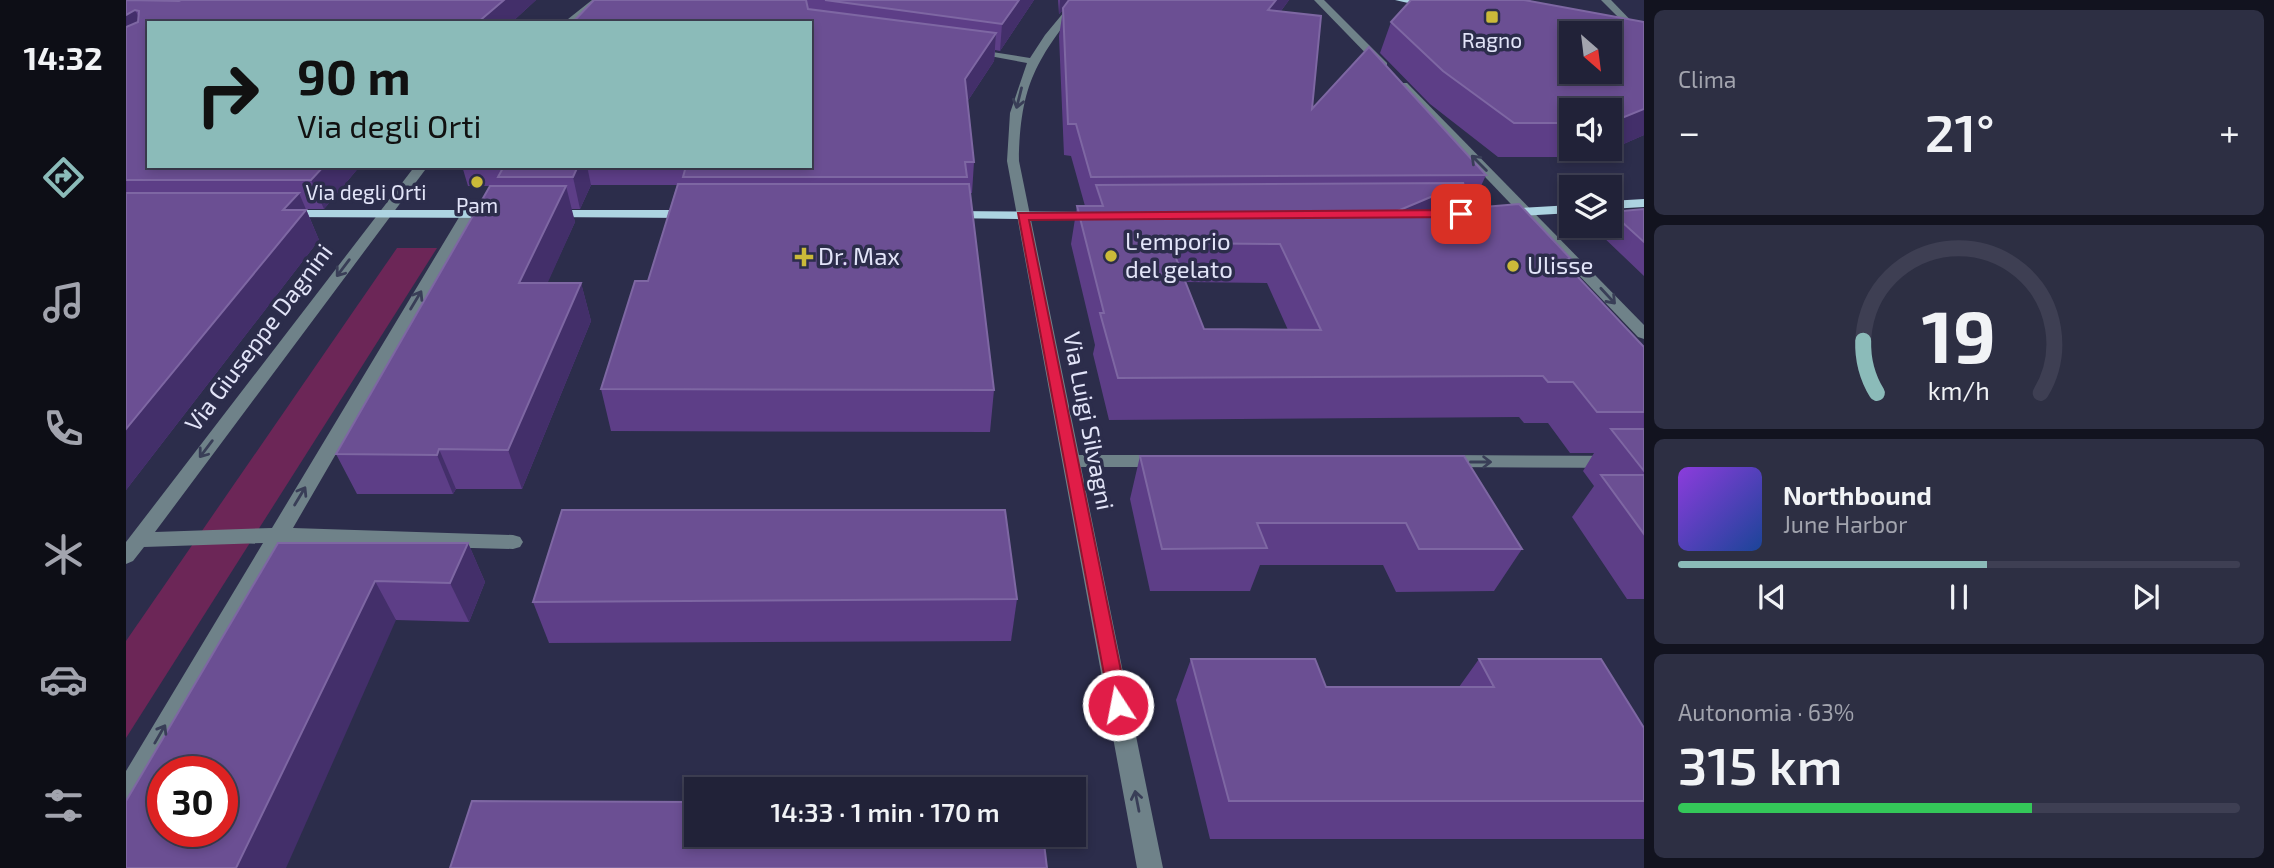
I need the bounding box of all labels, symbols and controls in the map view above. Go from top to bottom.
marker: Ragno [1484,9,1500,25]
north arrow [1559,21,1622,84]
map controls [1559,21,1622,238]
place label: Ragno [1462,27,1522,52]
text: 14:32 [23,38,103,76]
text: 90 m [297,46,411,105]
icon: right [182,49,273,140]
text: Clima [1678,65,1736,93]
one-way arrow [1012,86,1025,109]
button: sound [1559,98,1622,161]
text: 21° [1925,100,1995,162]
text: Via degli Orti [297,106,481,144]
text: − [1678,108,1700,154]
text: + [2219,108,2240,154]
icon: directions [39,153,88,202]
one-way arrow [1471,155,1488,172]
marker: Pam [469,174,485,190]
button: layers [1559,175,1622,238]
street label: Via degli Orti [305,179,427,204]
pin [1431,184,1491,244]
place label: Pam [456,192,498,217]
icon: arrive [1442,195,1480,233]
place label: L'emporio del gelato [1125,226,1233,283]
street label: Via Giuseppe Dagnini [178,238,338,437]
place label: Dr. Max [818,241,900,270]
marker: L'emporio del gelato [1103,248,1119,264]
marker: Dr. Max [796,249,812,265]
place label: Ulisse [1527,250,1593,279]
one-way arrow [336,258,350,277]
marker: Ulisse [1505,258,1521,274]
icon: music [39,278,88,327]
one-way arrow [1599,287,1616,305]
one-way arrow [410,290,424,310]
text: 19 [1922,290,1996,378]
street label: Via Luigi Silvagni [1058,329,1121,512]
text: km/h [1928,375,1990,405]
icon: phone [39,404,88,453]
one-way arrow [199,440,214,459]
one-way arrow [1470,455,1493,468]
text: Northbound [1783,479,1932,510]
one-way arrow [294,486,308,506]
text: June Harbor [1783,510,1907,538]
icon: climate [39,530,88,579]
icon: previous [1753,578,1791,616]
icon: pause [1940,578,1978,616]
icon: next [2127,578,2165,616]
icon: car [39,655,88,704]
position arrow [1081,668,1155,742]
text: Autonomia · 63% [1678,698,1854,726]
one-way arrow [154,725,168,745]
text: 315 km [1678,733,1842,795]
speed limit sign: 30 [147,756,238,847]
icon: filters [39,781,88,830]
one-way arrow [1129,790,1143,813]
text: 14:33 · 1 min · 170 m [770,796,1000,827]

